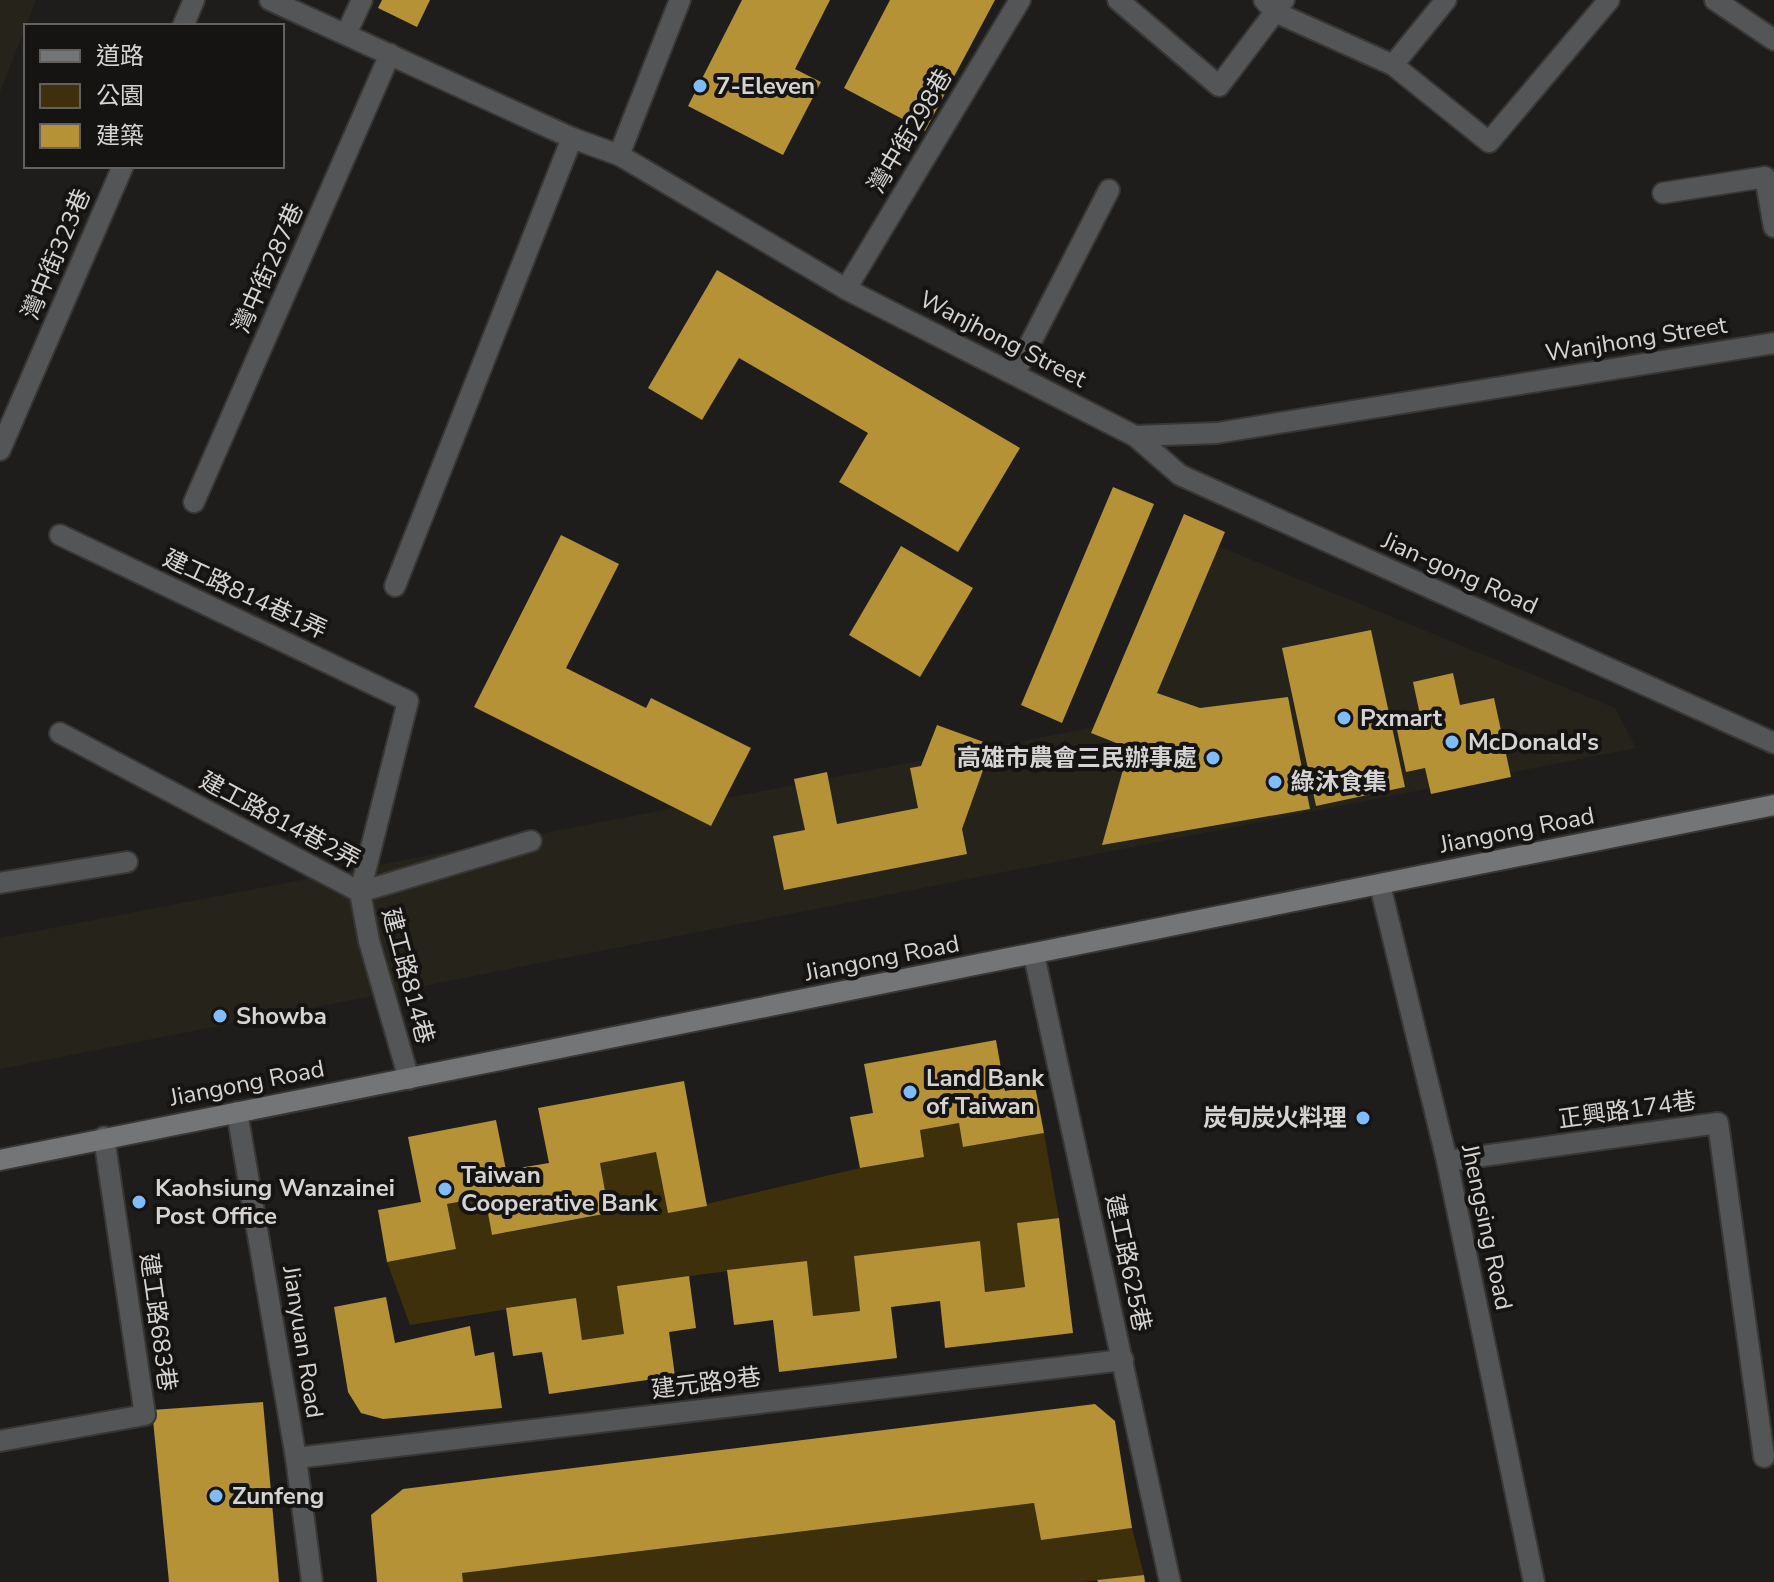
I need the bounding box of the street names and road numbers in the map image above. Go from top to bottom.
street label: 灣中街298巷 [860,63,960,199]
street label: 灣中街323巷 [14,184,98,324]
street label: 灣中街287巷 [225,198,311,338]
street label: Wanjhong Street [914,283,1092,395]
street label: Wanjhong Street [1543,309,1730,369]
street label: Jian-gong Road [1376,524,1543,622]
street label: 建工路814巷1弄 [158,542,332,646]
street label: 建工路814巷2弄 [194,764,366,876]
street label: Jiangong Road [1436,799,1597,861]
street label: 建工路814巷 [375,905,441,1047]
street label: Jiangong Road [801,927,962,989]
street label: Jiangong Road [166,1052,327,1114]
street label: 正興路174巷 [1556,1084,1698,1136]
street label: Jhengsing Road [1454,1140,1520,1313]
street label: 建工路625巷 [1098,1192,1158,1334]
street label: 建工路683巷 [132,1251,184,1393]
street label: Jianyuan Road [275,1263,331,1420]
street label: 建元路9巷 [649,1360,763,1406]

